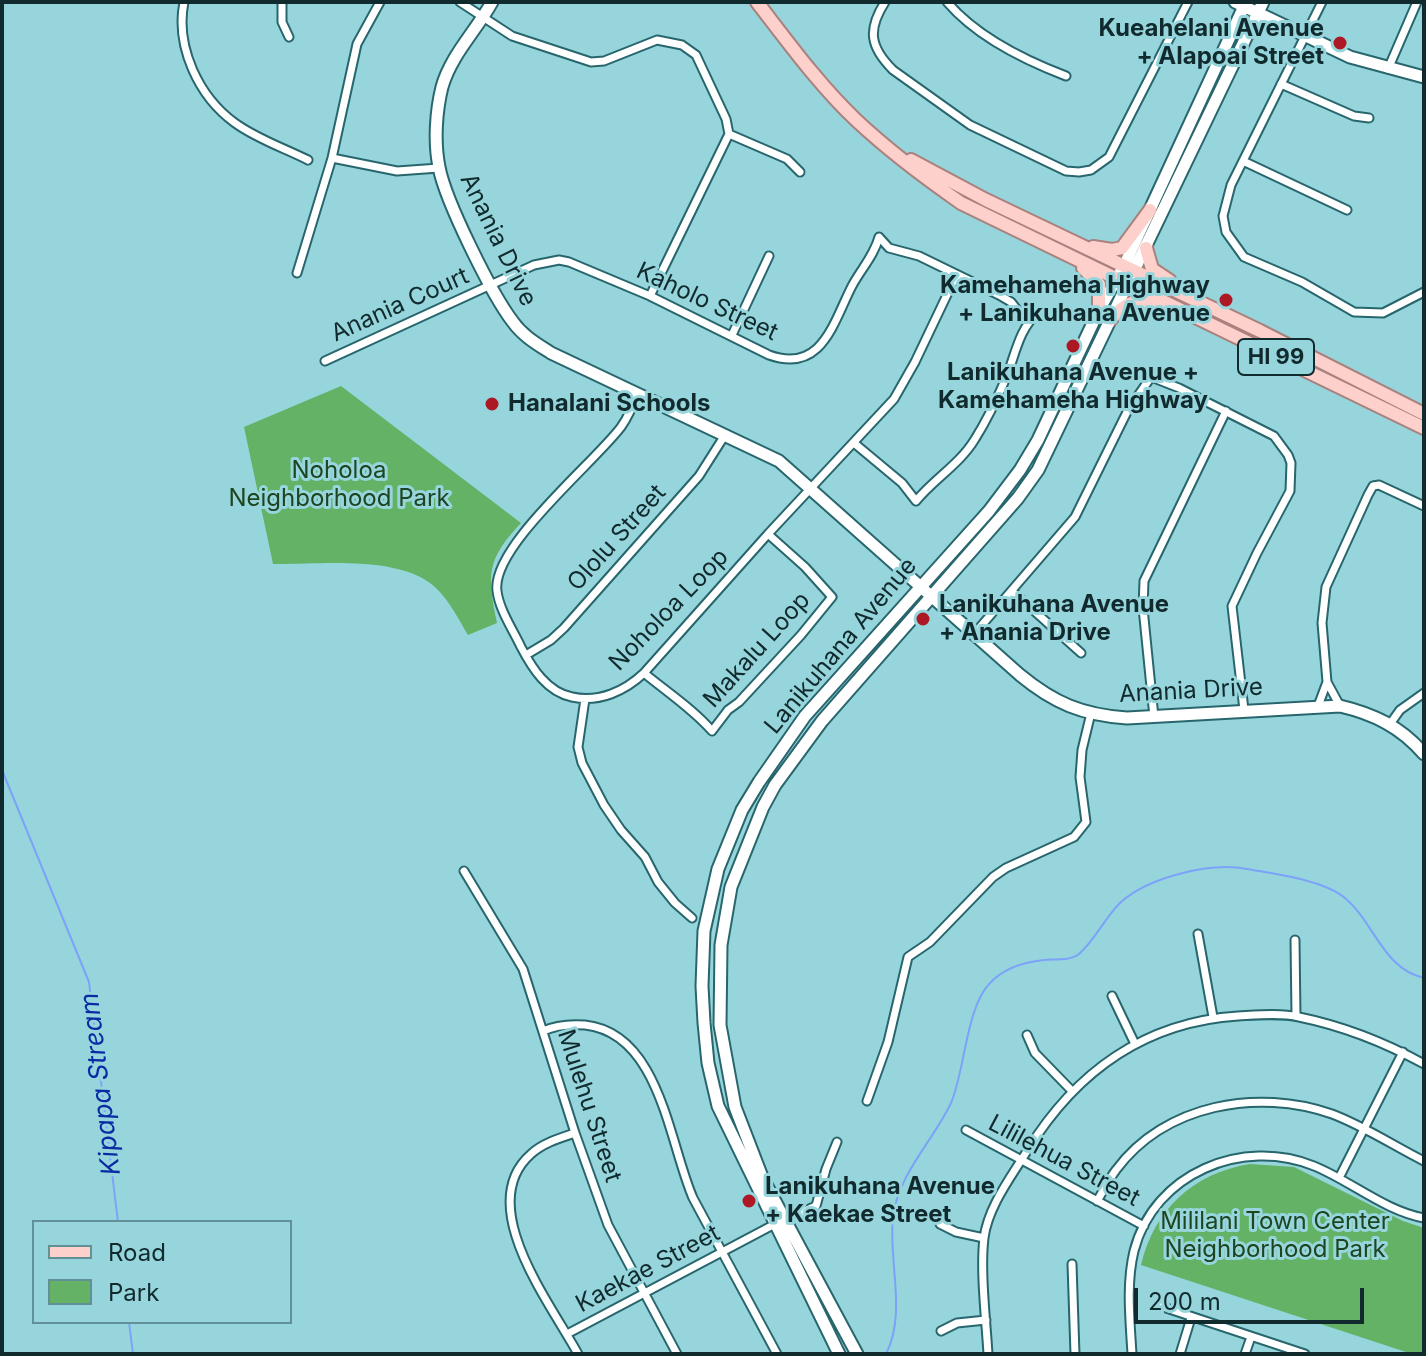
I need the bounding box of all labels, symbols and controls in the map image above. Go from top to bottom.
place label: Kueahelani Avenue + Alapoai Street [1099,15,1324,71]
marker: Kueahelani Avenue + Alapoai Street [1331,34,1349,52]
street label: Anania Drive [453,169,543,311]
street label: Kaholo Street [632,257,782,347]
street label: Anania Court [327,262,473,348]
place label: Kamehameha Highway + Lanikuhana Avenue [940,272,1210,328]
marker: Kamehameha Highway + Lanikuhana Avenue [1217,291,1235,309]
marker: Lanikuhana Avenue + Kamehameha Highway [1064,337,1082,355]
road number: HI 99 [1238,339,1314,375]
place label: Lanikuhana Avenue + Kamehameha Highway [938,359,1208,415]
place label: Hanalani Schools [508,390,710,418]
marker: Hanalani Schools [483,395,501,413]
park label: Noholoa Neighborhood Park [228,457,450,513]
street label: Ololu Street [562,479,672,597]
street label: Noholoa Loop [603,543,735,677]
street label: Lanikuhana Avenue [759,552,923,740]
street label: Makalu Loop [698,586,816,714]
place label: Lanikuhana Avenue + Anania Drive [939,591,1169,647]
marker: Lanikuhana Avenue + Anania Drive [914,610,932,628]
street label: Anania Drive [1118,673,1264,709]
water label: Kipapa Stream [74,991,128,1177]
street label: Mulehu Street [551,1026,627,1186]
street label: Lililehua Street [983,1109,1145,1213]
place label: Lanikuhana Avenue + Kaekae Street [765,1173,995,1229]
marker: Lanikuhana Avenue + Kaekae Street [740,1192,758,1210]
park label: Mililani Town Center Neighborhood Park [1160,1208,1390,1264]
street label: Kaekae Street [571,1219,725,1319]
legend [32,1220,292,1324]
text: Road [108,1238,166,1267]
scale bar [1138,1272,1368,1322]
text: Park [108,1278,159,1307]
text: 200 m [1148,1287,1221,1316]

